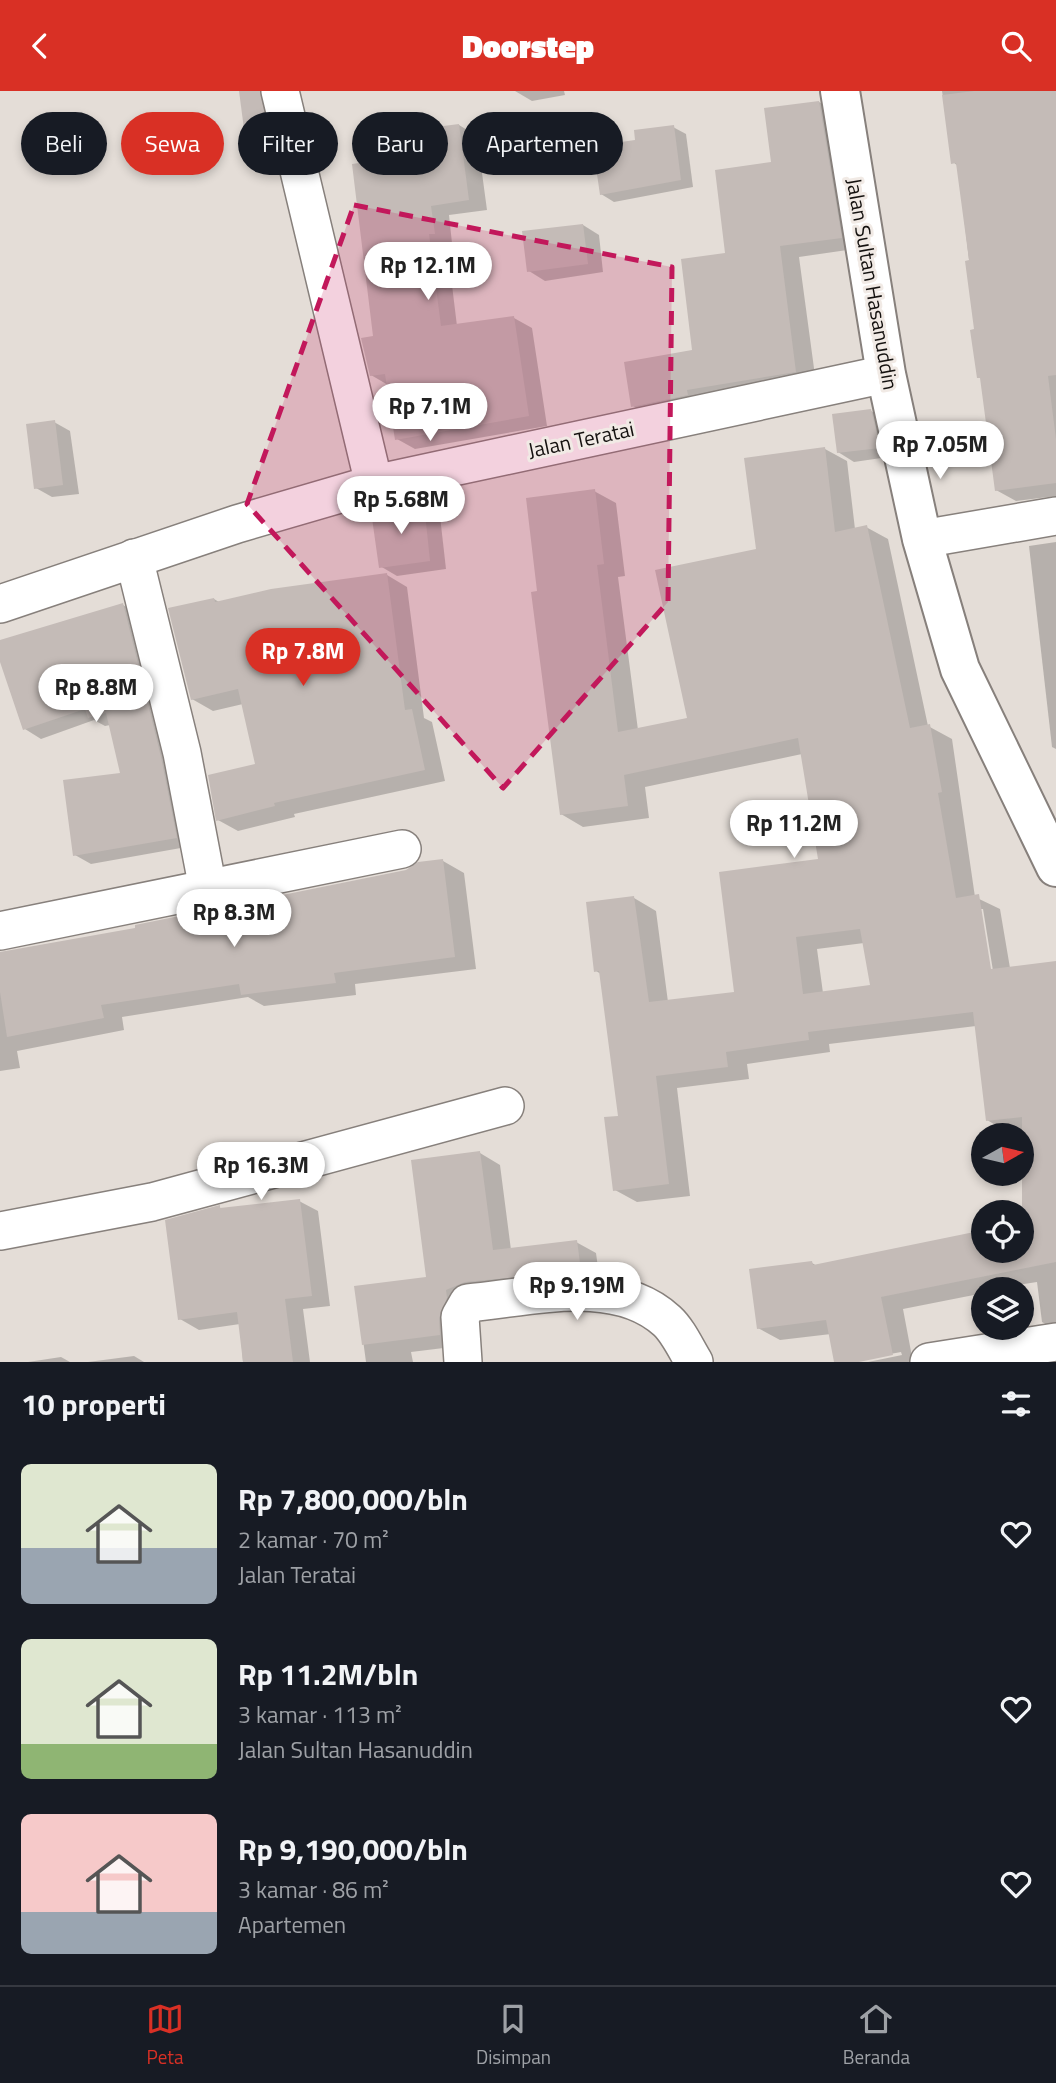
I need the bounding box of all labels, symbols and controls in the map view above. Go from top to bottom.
text: Doorstep [462,22,594,70]
icon: back [21,27,59,65]
icon: search [997,27,1035,65]
chip: Beli [21,112,107,175]
chip: Sewa [121,112,224,175]
chip: Filter [238,112,338,175]
chip: Baru [352,112,448,175]
chip: Apartemen [462,112,623,175]
street label: Jalan Sultan Hasanuddin [839,175,907,392]
pin: Rp 12.1M [356,243,500,302]
text: Rp 12.1M [380,247,476,282]
pin: Rp 7.1M [365,383,495,443]
text: Rp 7.1M [388,388,472,423]
street label: Jalan Teratai [525,412,637,466]
pin: Rp 7.05M [868,421,1012,481]
text: Rp 7.05M [892,426,988,461]
pin: Rp 5.68M [329,477,473,536]
text: Rp 5.68M [353,481,449,516]
pin: Rp 7.8M [238,629,368,688]
text: Rp 7.8M [261,633,345,668]
pin: Rp 8.8M [31,665,161,724]
text: Rp 8.8M [54,669,138,704]
pin: Rp 11.2M [722,801,866,860]
text: Rp 11.2M [746,805,842,840]
pin: Rp 8.3M [169,889,299,949]
text: Rp 8.3M [192,894,276,929]
north arrow [971,1123,1034,1187]
map controls [971,1123,1034,1340]
pin: Rp 16.3M [189,1143,333,1202]
text: Rp 16.3M [213,1147,309,1182]
button: locate [971,1200,1034,1263]
pin: Rp 9.19M [505,1263,649,1322]
text: Rp 9.19M [529,1267,625,1302]
button: layers [971,1277,1034,1340]
text: 10 properti [21,1381,166,1427]
icon: filters [997,1385,1035,1423]
text: Rp 7,800,000/bln [238,1476,468,1522]
icon: home [77,1492,161,1576]
icon: heart [997,1515,1035,1553]
text: 2 kamar · 70 m² [238,1522,389,1557]
text: Jalan Teratai [238,1557,356,1592]
text: Rp 11.2M/bln [238,1651,418,1697]
icon: home [77,1667,161,1751]
icon: heart [997,1690,1035,1728]
text: 3 kamar · 113 m² [238,1697,402,1732]
text: Jalan Sultan Hasanuddin [238,1732,473,1767]
text: Rp 9,190,000/bln [238,1826,468,1872]
icon: home [77,1842,161,1926]
icon: heart [997,1865,1035,1903]
text: 3 kamar · 86 m² [238,1872,389,1907]
text: Apartemen [238,1907,346,1942]
tab: Peta [146,2000,184,2071]
tab: Disimpan [476,2000,551,2071]
tab: Beranda [843,2000,910,2071]

